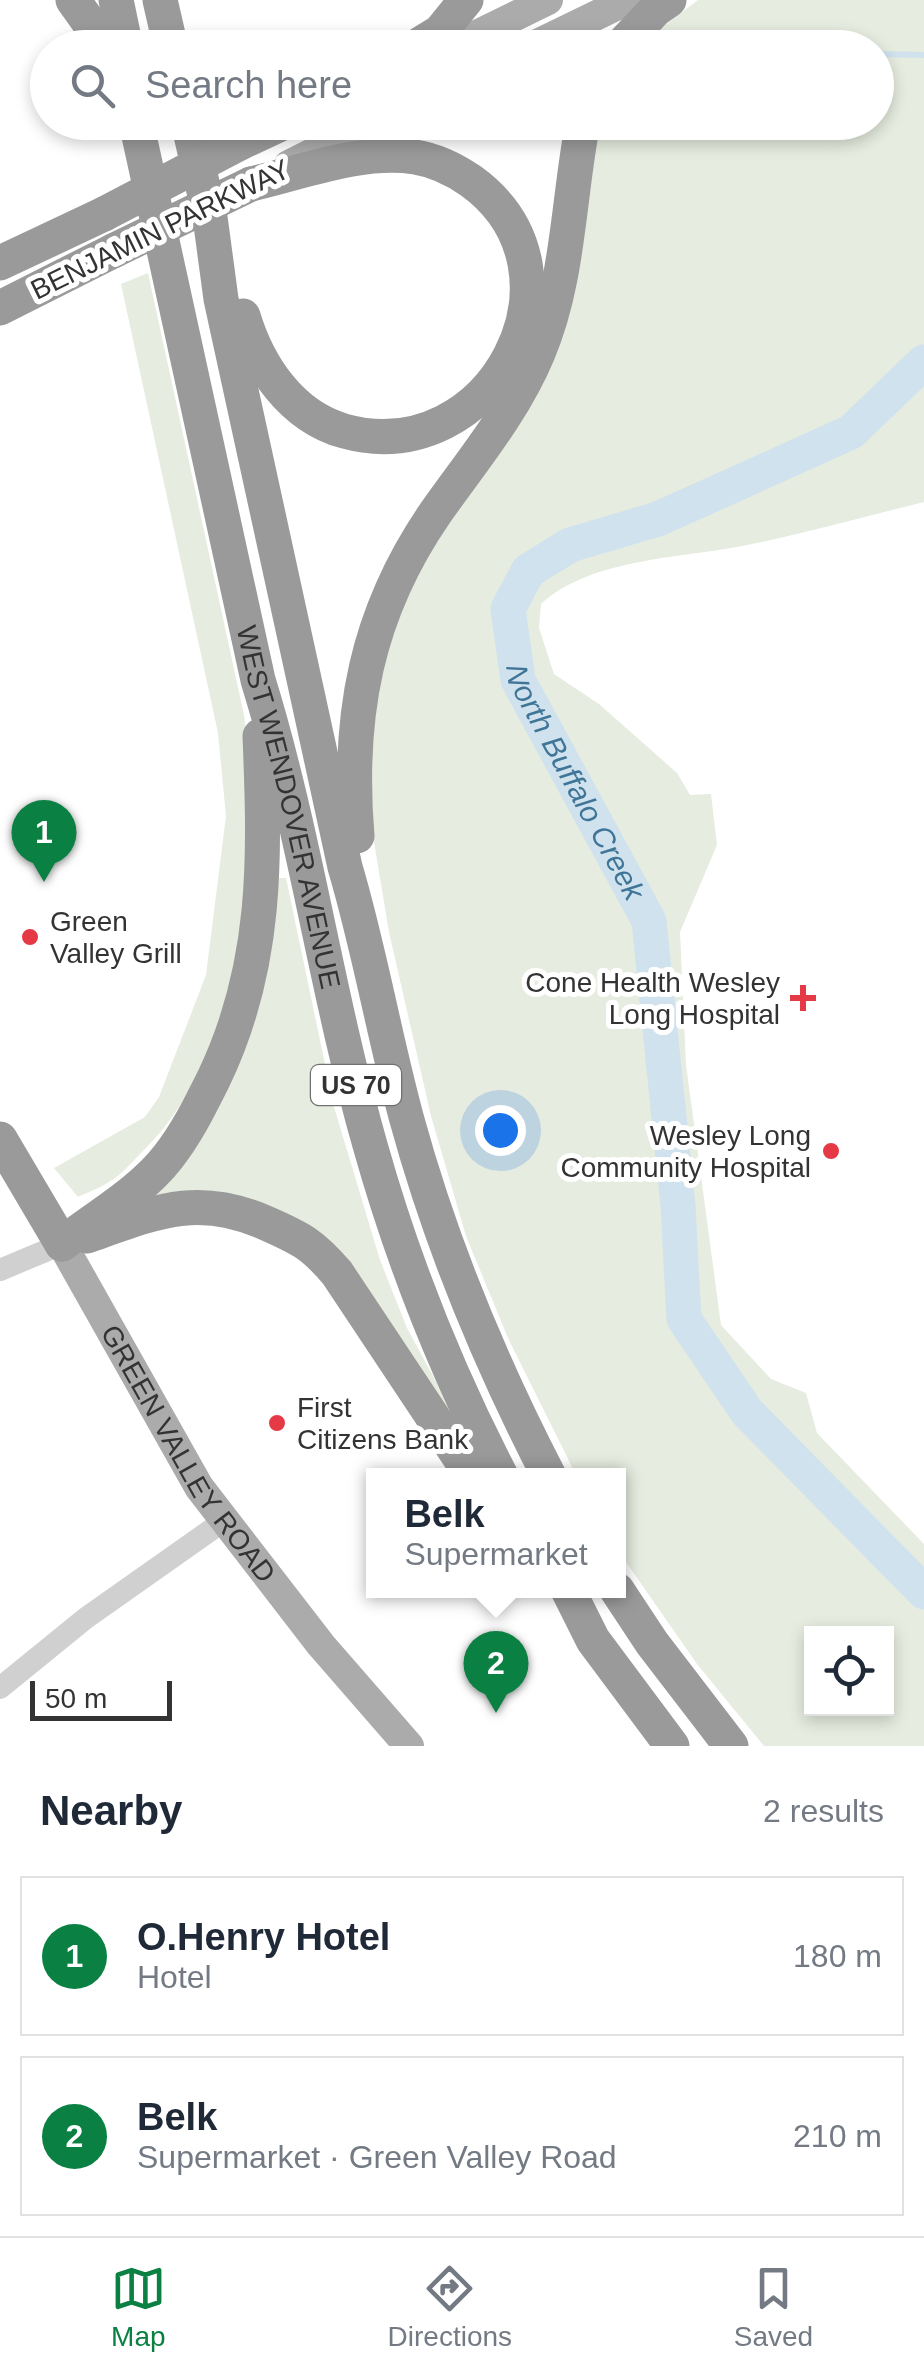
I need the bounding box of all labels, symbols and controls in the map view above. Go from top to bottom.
search box [30,30,894,140]
icon: search [65,58,120,113]
text: Search here [145,64,352,106]
street label: BENJAMIN PARKWAY [26,153,295,306]
street label: WEST WENDOVER AVENUE [231,623,346,992]
water label: North Buffalo Creek [500,662,652,907]
pin: 1 [12,800,76,882]
place label: Green Valley Grill [50,906,182,969]
marker: Green Valley Grill [19,926,41,948]
place label: Cone Health Wesley Long Hospital [525,967,780,1030]
marker: Cone Health Wesley Long Hospital [790,985,816,1011]
road number: US 70 [311,1065,401,1105]
your location [475,1105,526,1156]
place label: Wesley Long Community Hospital [560,1120,811,1183]
marker: Wesley Long Community Hospital [820,1140,842,1162]
street label: GREEN VALLEY ROAD [95,1320,282,1588]
place label: First Citizens Bank [297,1392,469,1455]
marker: First Citizens Bank [266,1412,288,1434]
popup [366,1468,626,1598]
text: Belk [404,1493,485,1535]
text: Supermarket [404,1536,588,1572]
map controls [804,1626,894,1716]
button: locate [804,1626,894,1716]
pin: 2 [464,1630,528,1713]
scale bar [30,1676,172,1720]
text: 50 m [45,1683,107,1714]
text: Nearby [40,1787,182,1834]
text: 2 results [763,1793,884,1829]
text: O.Henry Hotel [137,1916,390,1958]
text: 1 [66,1938,83,1974]
text: 180 m [793,1938,882,1974]
text: Hotel [137,1959,212,1995]
text: Belk [137,2096,217,2138]
text: 2 [66,2118,83,2154]
text: 210 m [793,2118,882,2154]
text: Supermarket · Green Valley Road [137,2139,617,2175]
tab: Map [111,2261,166,2353]
tab: Directions [388,2261,512,2353]
tab: Saved [734,2261,813,2353]

